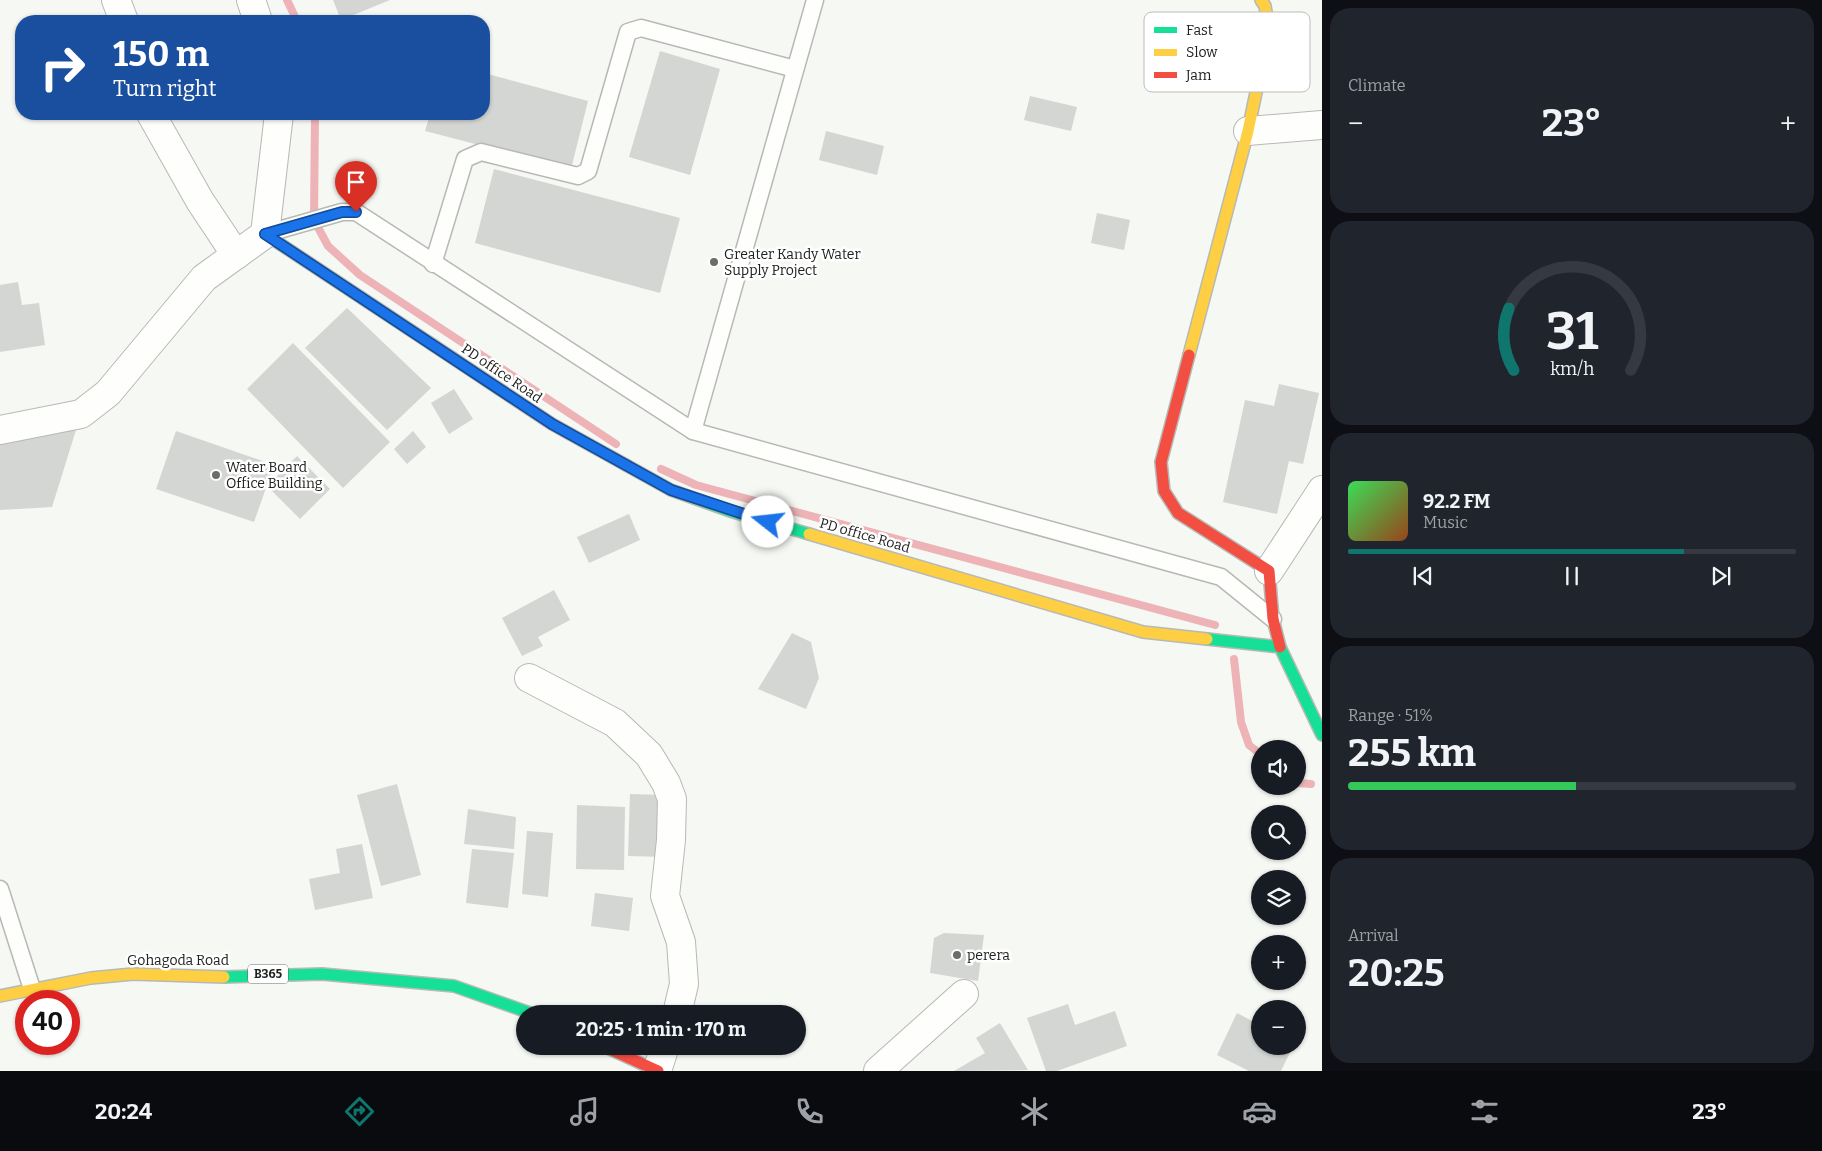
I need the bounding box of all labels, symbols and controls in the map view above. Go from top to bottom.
legend [1144,12,1310,92]
text: Fast [1186,22,1213,39]
text: 150 m [113,33,209,75]
icon: right [30,35,95,100]
text: Slow [1186,44,1218,61]
text: Jam [1185,67,1212,84]
text: Turn right [113,75,216,102]
text: Climate [1348,76,1406,95]
text: 23° [1542,100,1602,146]
text: − [1348,107,1363,140]
text: + [1780,107,1796,140]
pin [335,161,377,212]
icon: arrive [342,168,370,196]
place label: Greater Kandy Water Supply Project [724,246,861,279]
marker: Greater Kandy Water Supply Project [708,256,720,268]
text: 31 [1546,300,1599,363]
street label: PD office Road [458,340,545,407]
text: km/h [1550,358,1594,380]
place label: Water Board Office Building [226,459,323,492]
marker: Water Board Office Building [210,469,222,481]
text: 92.2 FM [1423,490,1490,513]
position arrow [741,495,793,547]
text: Music [1423,513,1468,532]
street label: PD office Road [818,514,912,557]
icon: previous [1409,562,1437,590]
icon: pause [1558,562,1586,590]
icon: next [1707,562,1735,590]
text: Range · 51% [1348,706,1433,725]
text: 255 km [1348,730,1476,776]
map controls [1251,740,1306,1055]
button: sound [1251,740,1306,795]
button: search [1251,805,1306,860]
button: layers [1251,870,1306,925]
text: Arrival [1348,926,1399,945]
button: + [1251,935,1306,990]
place label: perera [967,947,1010,964]
marker: perera [951,949,963,961]
text: 20:25 [1348,950,1445,996]
street label: Gohagoda Road [127,952,229,969]
road number: B365 [248,964,288,984]
speed limit sign: 40 [15,990,80,1055]
button: − [1251,1000,1306,1055]
text: 20:25 · 1 min · 170 m [576,1018,746,1041]
icon: directions [342,1094,377,1129]
icon: music [567,1094,602,1129]
icon: phone [792,1094,827,1129]
icon: climate [1017,1094,1052,1129]
icon: car [1242,1094,1277,1129]
icon: filters [1467,1094,1502,1129]
text: 20:24 [95,1098,152,1125]
text: 23° [1692,1098,1727,1125]

